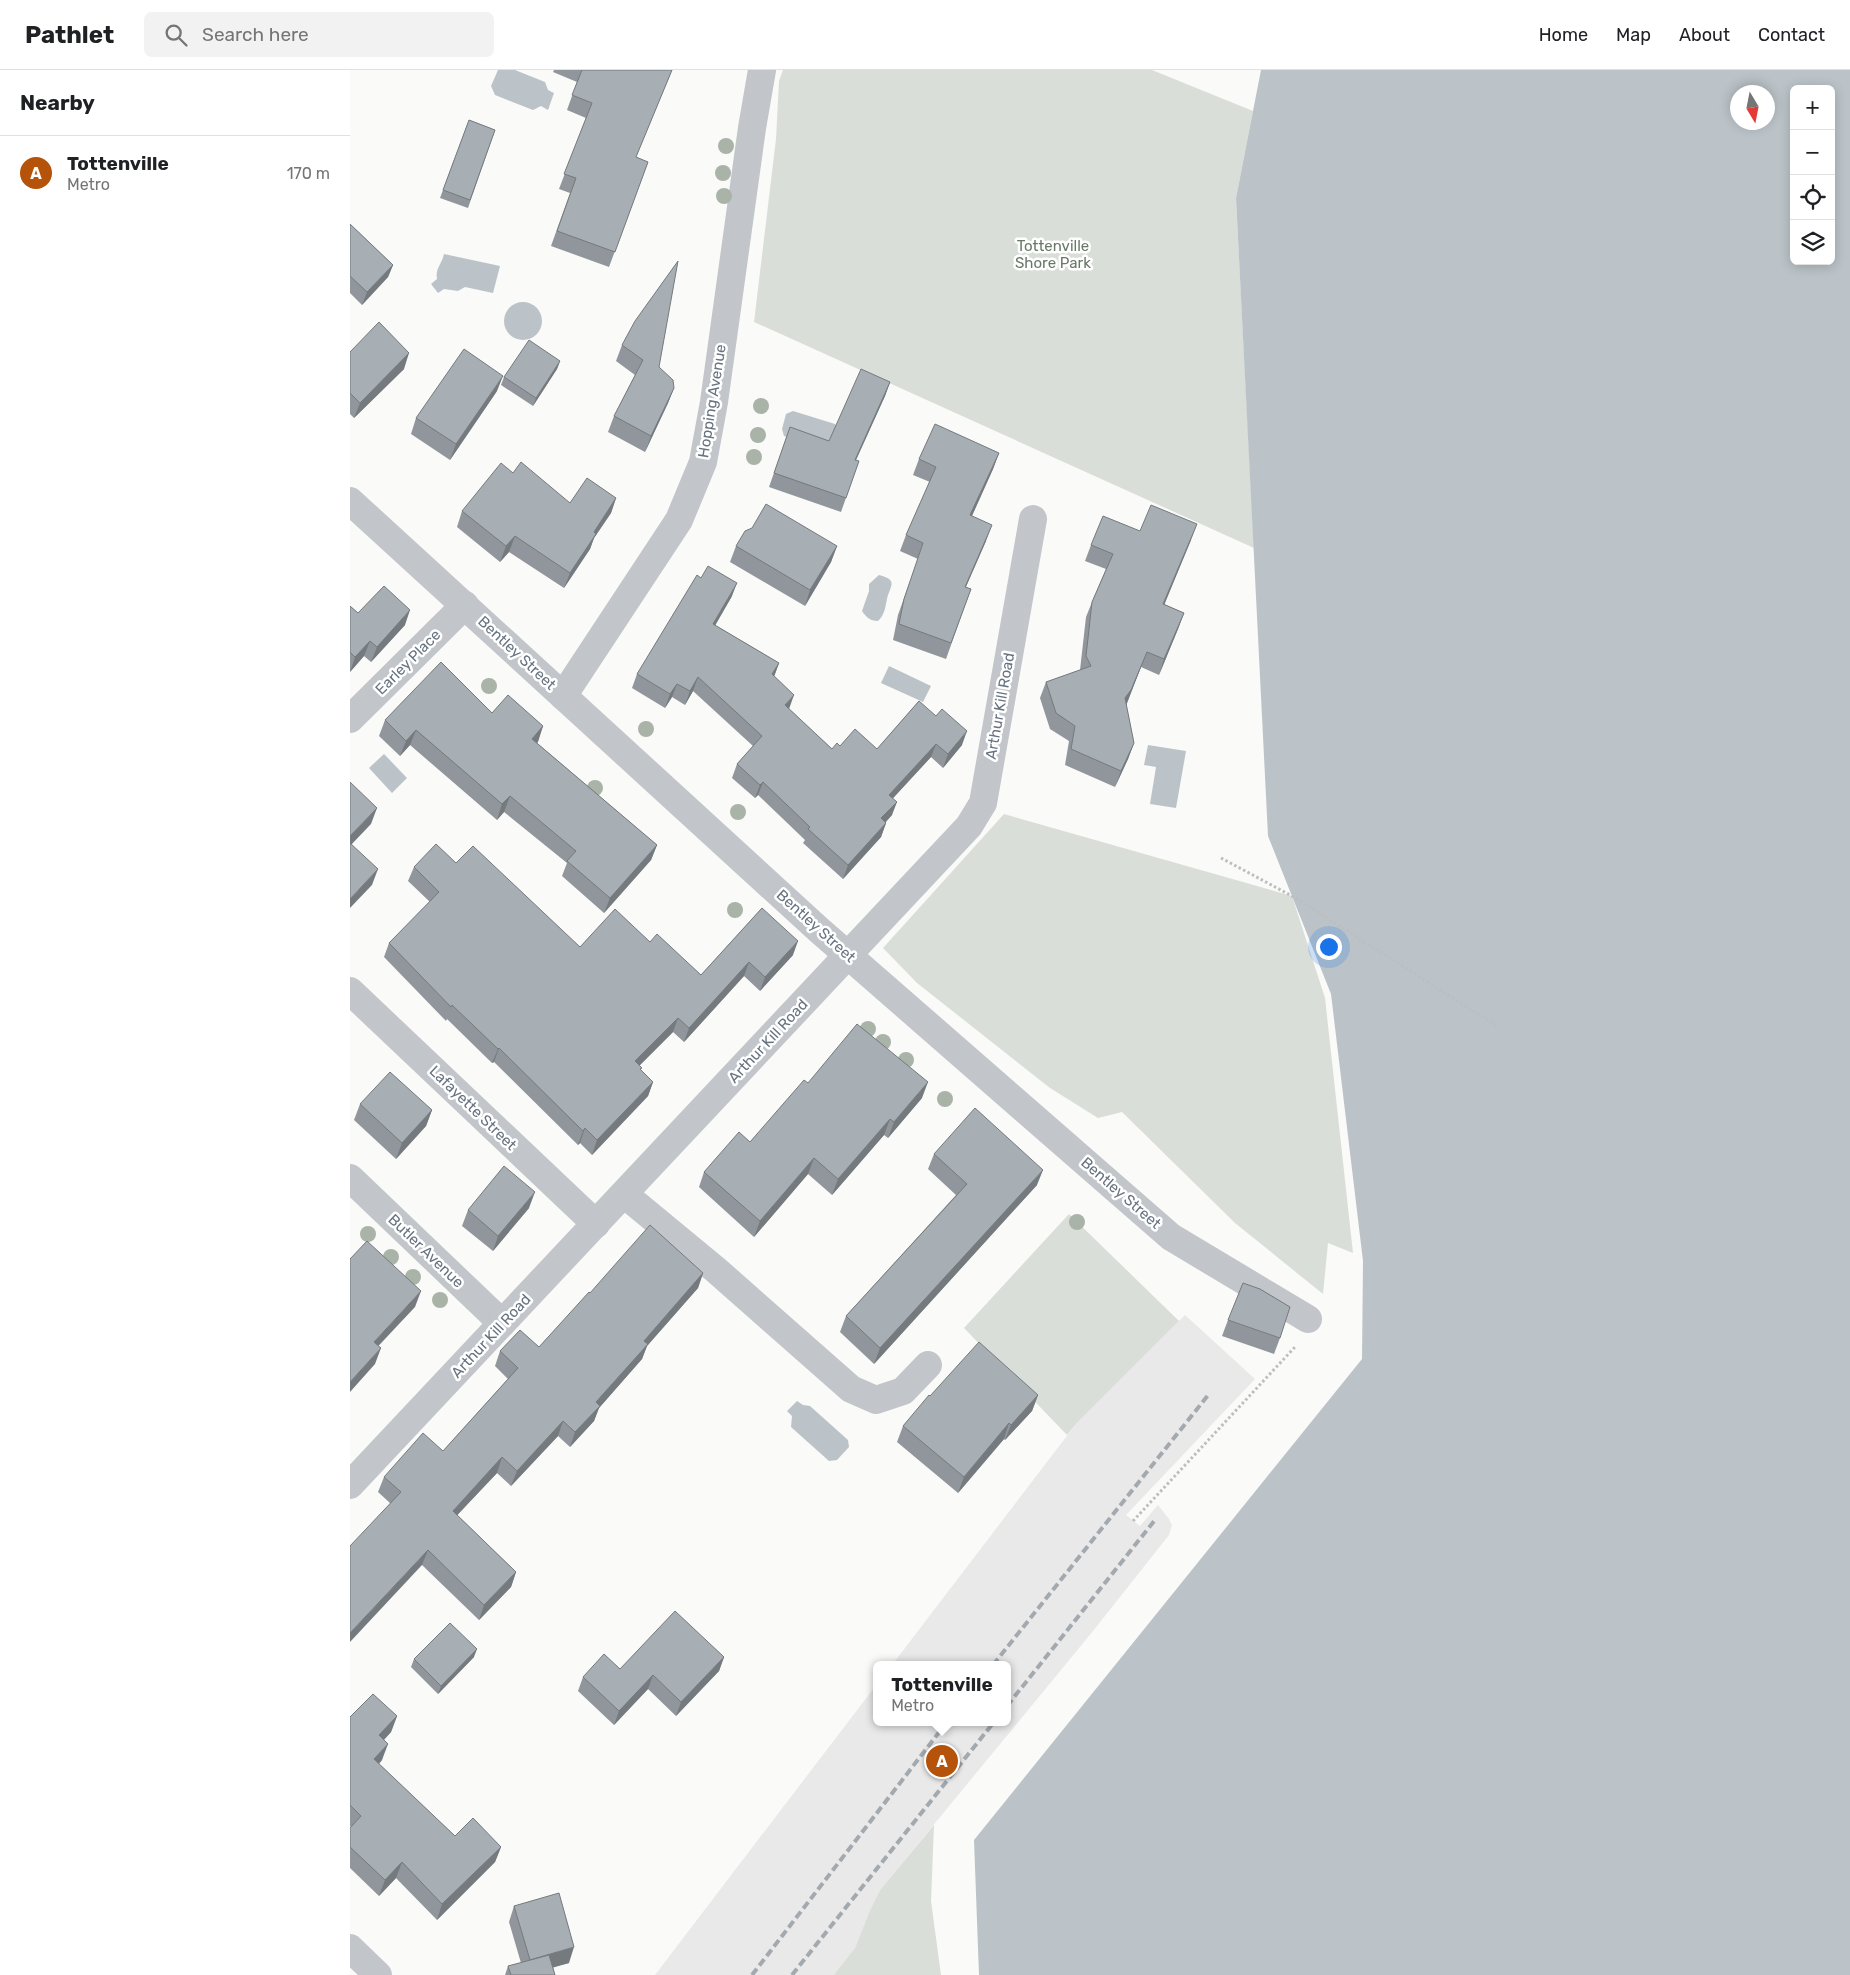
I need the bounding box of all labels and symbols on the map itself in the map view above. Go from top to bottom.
north arrow [1730,85,1775,130]
park label: Tottenville Shore Park [1015,237,1091,272]
street label: Hopping Avenue [694,343,730,459]
street label: Bentley Street [474,612,560,694]
street label: Earley Place [372,626,444,698]
street label: Arthur Kill Road [982,651,1018,761]
street label: Bentley Street [773,886,859,966]
your location [1316,934,1342,960]
street label: Arthur Kill Road [725,995,811,1087]
street label: Lafayette Street [426,1062,520,1154]
street label: Bentley Street [1077,1153,1165,1233]
street label: Butler Avenue [384,1210,468,1292]
street label: Arthur Kill Road [448,1290,534,1382]
pin: A [926,1742,958,1780]

